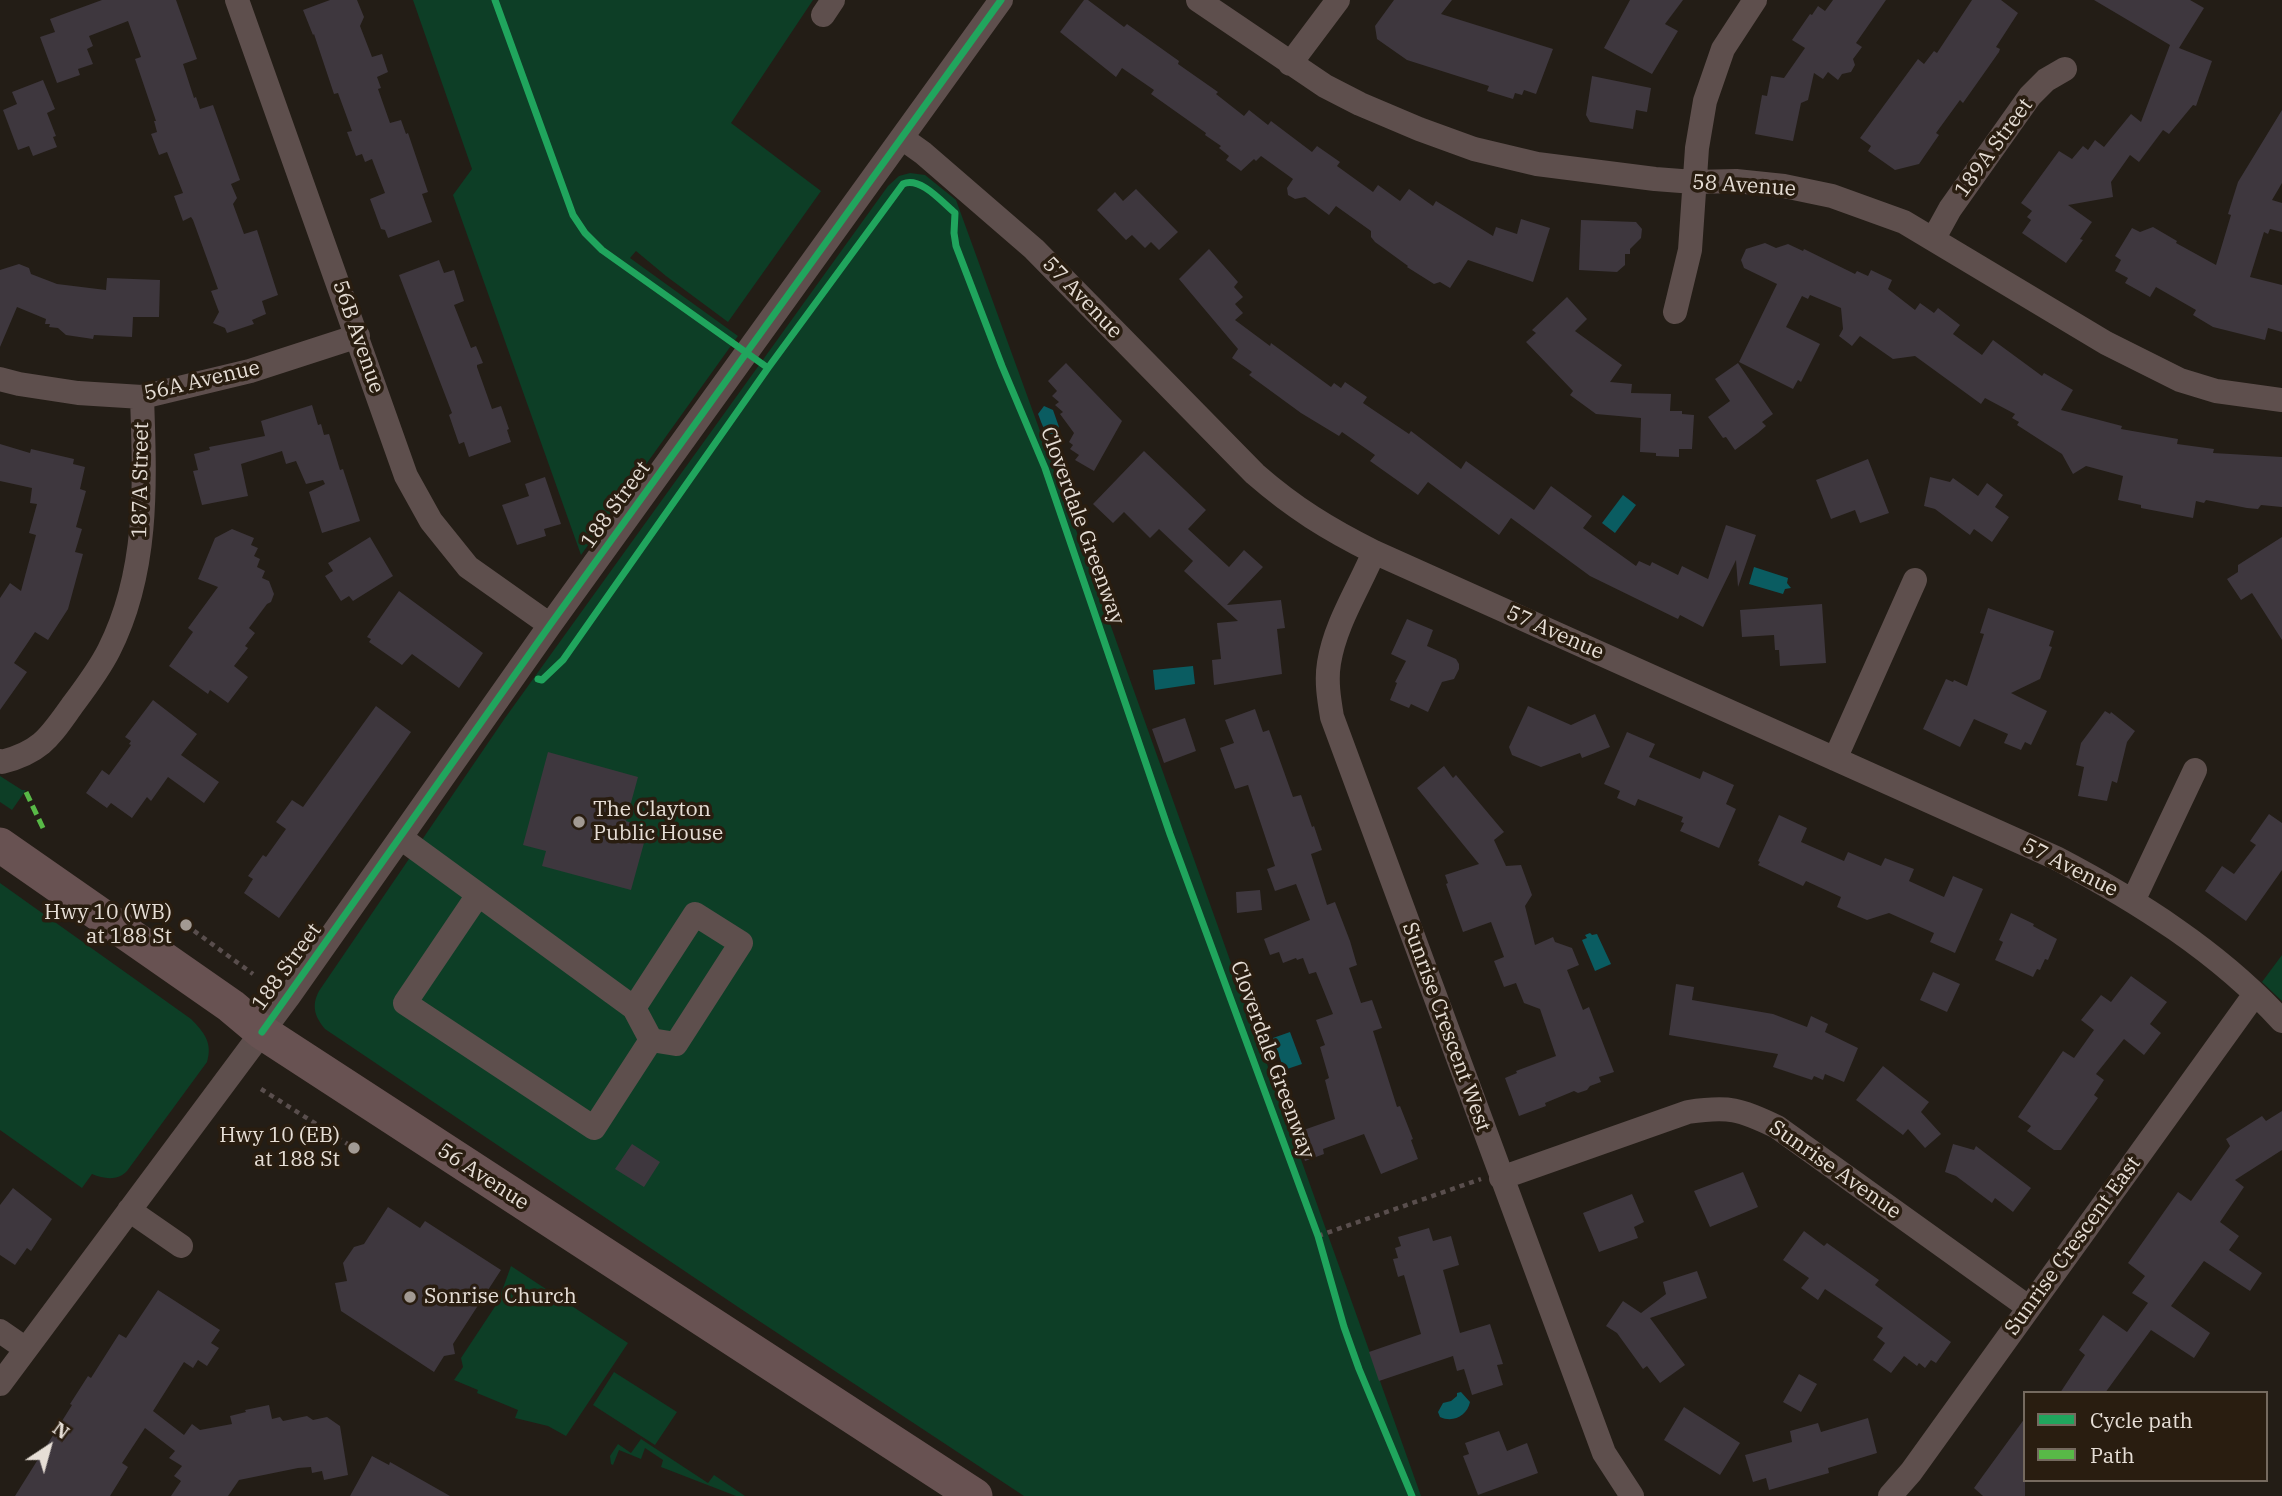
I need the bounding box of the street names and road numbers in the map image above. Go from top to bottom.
street label: 189A Street [1950,94,2038,202]
street label: 58 Avenue [1691,170,1797,202]
street label: 57 Avenue [1037,252,1127,344]
street label: 56B Avenue [327,277,389,397]
street label: 56A Avenue [142,355,262,407]
street label: 187A Street [127,422,155,538]
street label: Cloverdale Greenway [1034,424,1130,628]
street label: 188 Street [576,456,656,554]
street label: 57 Avenue [1502,600,1608,666]
street label: 57 Avenue [2018,833,2122,903]
street label: 188 Street [247,918,327,1016]
street label: Sunrise Crescent West [1396,919,1496,1135]
street label: Cloverdale Greenway [1224,958,1320,1162]
street label: Sunrise Avenue [1764,1115,1906,1225]
street label: 56 Avenue [433,1138,533,1216]
street label: Sunrise Crescent East [2000,1152,2146,1340]

